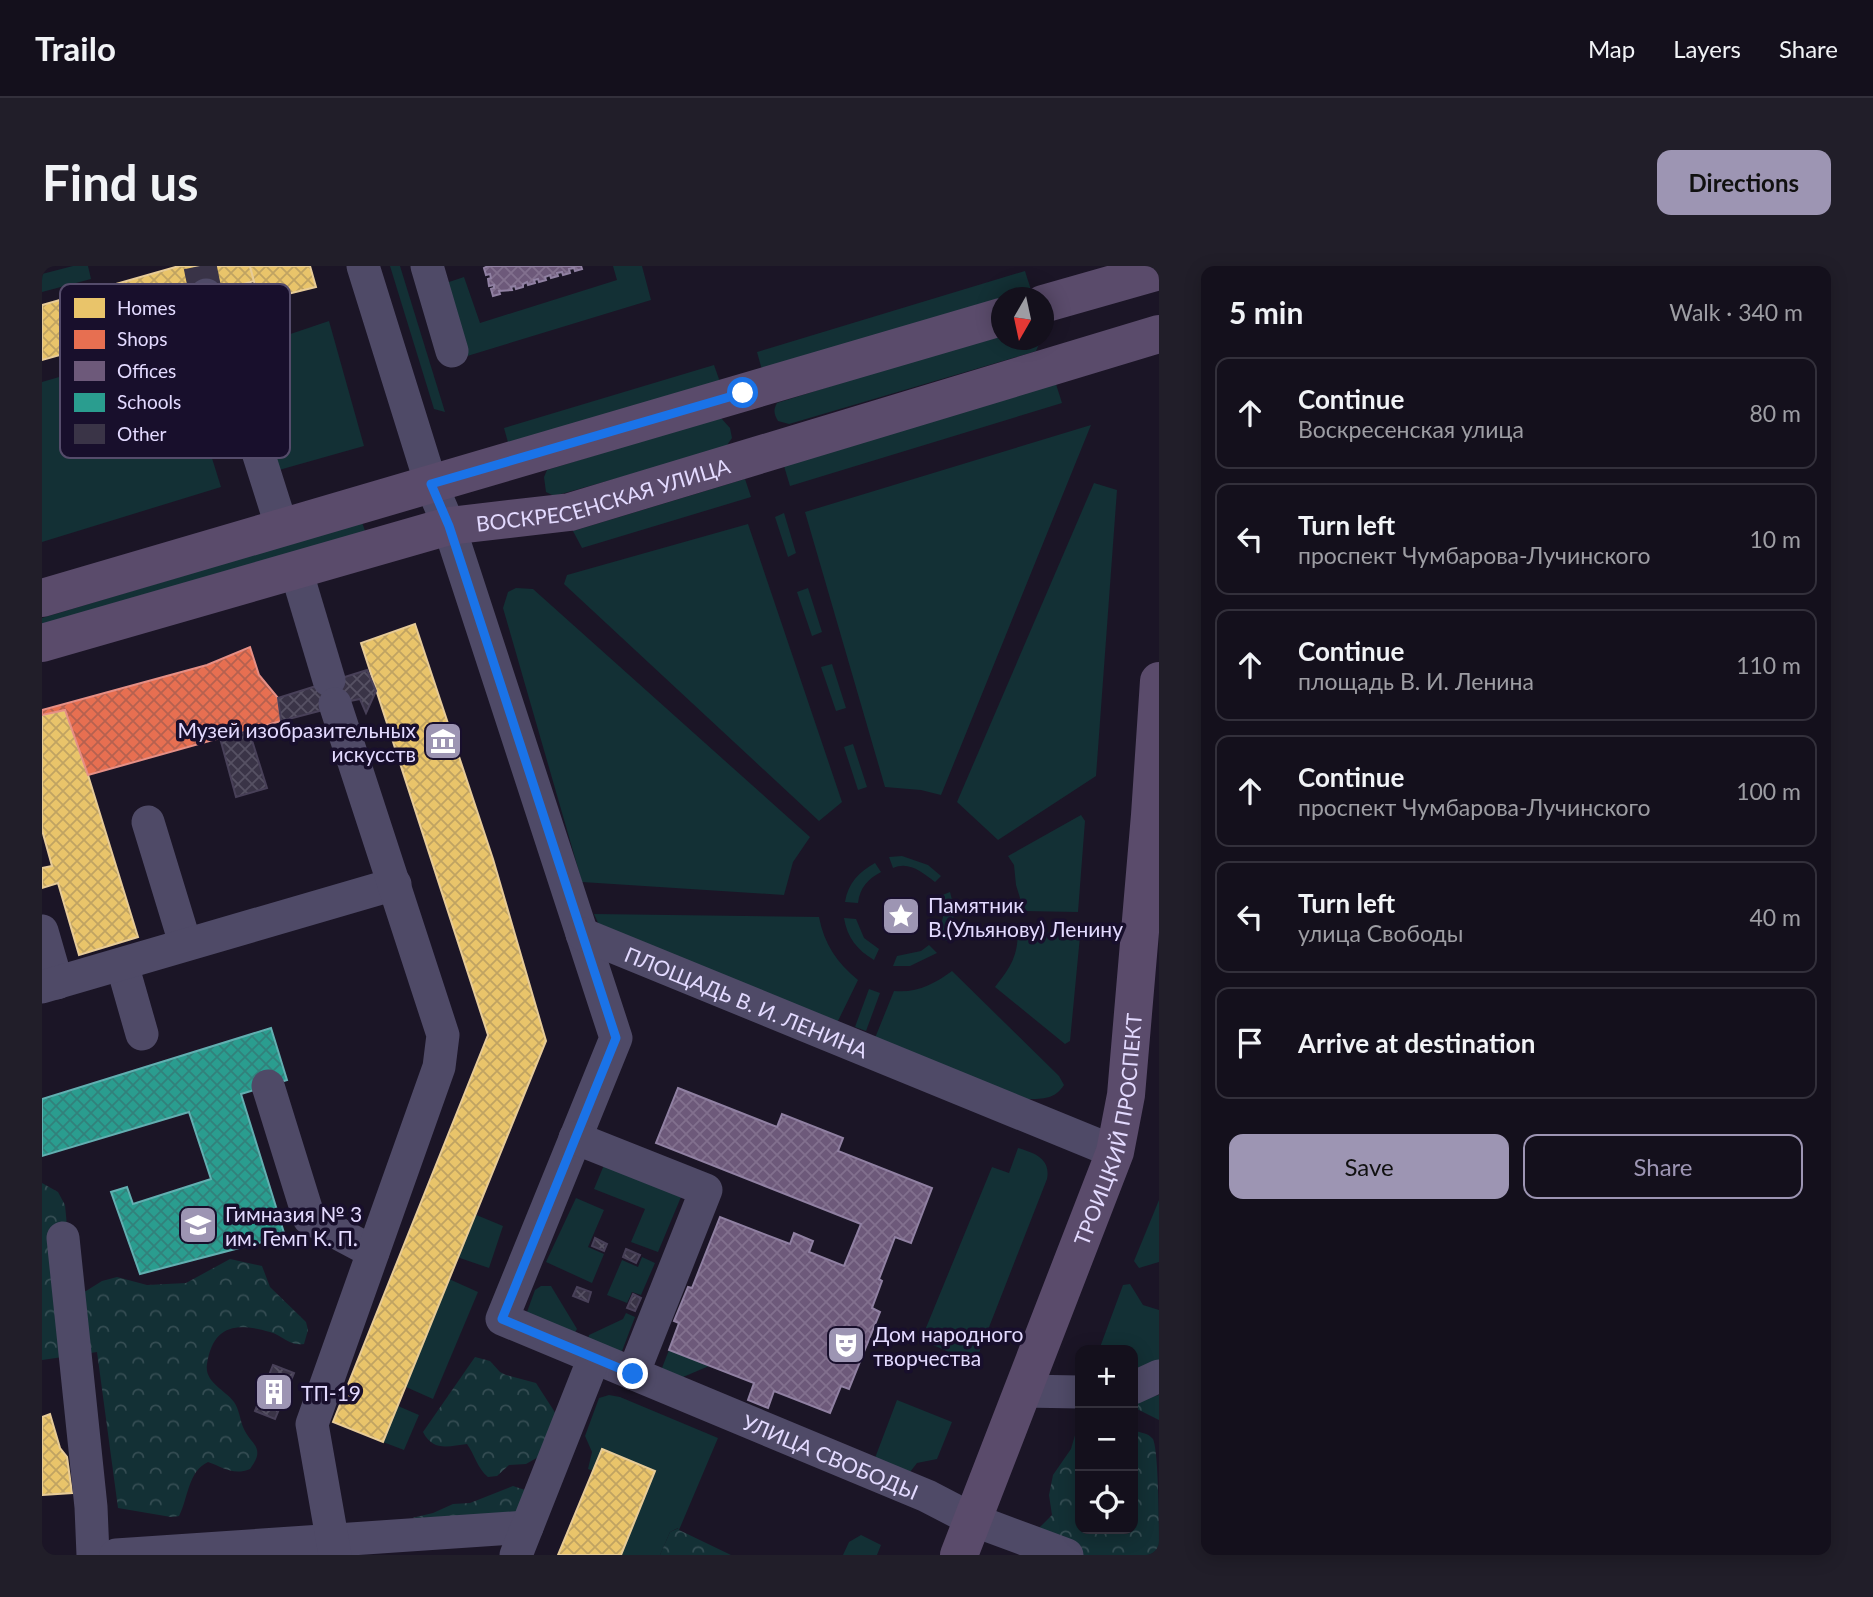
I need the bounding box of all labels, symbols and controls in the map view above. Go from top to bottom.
text: Trailo [35,28,116,68]
text: Map [1588,34,1635,63]
text: Layers [1673,34,1741,63]
text: Share [1779,34,1838,63]
button: Directions [1657,150,1831,215]
text: Find us [42,153,199,211]
legend [60,284,290,458]
north arrow [991,287,1054,350]
text: 5 min [1229,294,1303,330]
text: Homes [117,296,176,319]
text: Walk · 340 m [1669,298,1803,326]
text: Shops [117,327,167,350]
text: Offices [117,359,176,382]
route start [727,377,758,408]
text: Continue [1298,383,1404,415]
text: Schools [117,390,181,413]
icon: ahead [1231,394,1269,432]
text: 80 m [1750,399,1801,427]
text: Воскресенская улица [1298,415,1524,443]
text: Other [117,422,167,445]
street label: ВОСКРЕСЕНСКАЯ УЛИЦА [475,452,733,535]
text: Turn left [1298,509,1395,541]
icon: left [1231,520,1269,558]
text: 10 m [1750,525,1801,553]
text: проспект Чумбарова-Лучинского [1298,541,1651,569]
text: Continue [1298,635,1404,667]
icon: ahead [1231,646,1269,684]
text: 110 m [1736,651,1801,679]
text: площадь В. И. Ленина [1298,667,1534,695]
place label: Музей изобразительных искусств [178,717,417,766]
museum icon: Музей изобразительных искусств [422,720,464,762]
text: Continue [1298,761,1404,793]
icon: ahead [1231,772,1269,810]
text: 100 m [1736,777,1801,805]
text: проспект Чумбарова-Лучинского [1298,793,1651,821]
text: Turn left [1298,887,1395,919]
place label: Памятник В.(Ульянову) Ленину [928,892,1123,941]
place icon: Памятник В.(Ульянову) Ленину [880,895,922,937]
icon: left [1231,898,1269,936]
text: 40 m [1750,903,1801,931]
text: улица Свободы [1298,919,1463,947]
street label: ПЛОЩАДЬ В. И. ЛЕНИНА [622,941,873,1063]
street label: ТРОИЦКИЙ ПРОСПЕКТ [1068,1011,1146,1248]
icon: arrive [1231,1024,1269,1062]
text: Arrive at destination [1298,1027,1535,1059]
button: Save [1229,1134,1509,1199]
button: Share [1523,1134,1803,1199]
place label: Гимназия № 3 им. Гемп К. П. [225,1201,362,1250]
school or university icon: Гимназия № 3 им. Гемп К. П. [177,1204,219,1246]
place label: Дом народного творчества [873,1321,1023,1370]
theatre icon: Дом народного творчества [825,1324,867,1366]
map controls [1075,1345,1138,1534]
button: + [1075,1345,1138,1408]
route end [617,1358,648,1389]
building icon: ТП-19 [253,1371,295,1413]
place label: ТП-19 [301,1380,361,1405]
street label: УЛИЦА СВОБОДЫ [739,1408,922,1504]
button: − [1075,1408,1138,1471]
button: locate [1075,1471,1138,1534]

